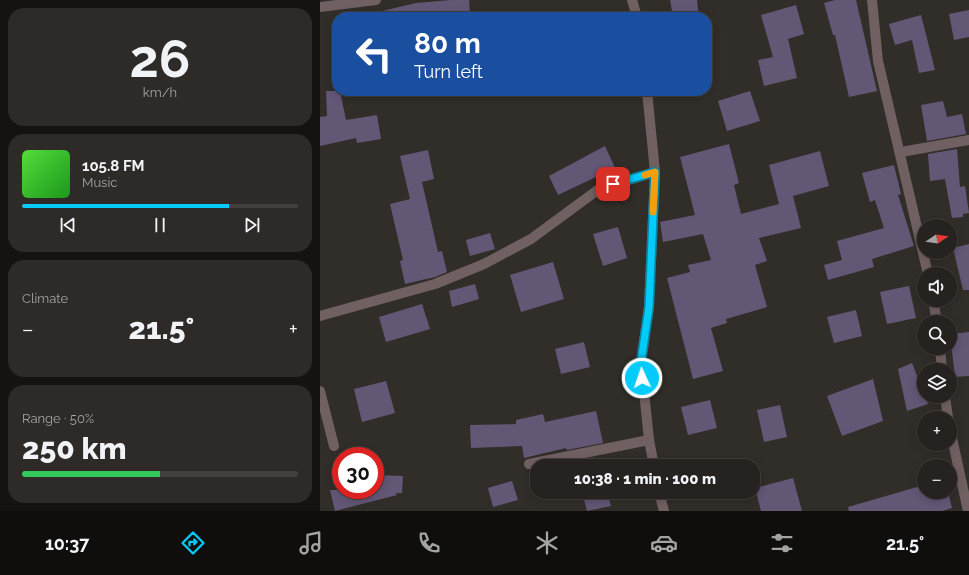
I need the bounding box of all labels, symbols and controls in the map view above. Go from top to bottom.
text: 80 m [414,27,481,60]
text: 26 [130,28,190,89]
icon: left [348,28,400,80]
text: Turn left [414,61,483,82]
text: km/h [143,85,177,100]
text: 105.8 FM [82,157,145,175]
pin [596,167,630,201]
icon: arrive [602,173,624,195]
text: Music [82,175,117,190]
icon: previous [57,214,79,236]
icon: pause [149,214,171,236]
icon: next [241,214,263,236]
north arrow [917,219,957,259]
map controls [917,219,957,499]
button: sound [917,267,957,307]
text: Climate [22,291,68,306]
text: 21.5° [129,311,194,346]
button: search [917,315,957,355]
text: − [22,316,34,342]
text: + [289,316,298,342]
position arrow [621,357,663,399]
button: layers [917,363,957,403]
text: Range · 50% [22,411,94,426]
button: + [917,411,957,451]
text: 250 km [22,431,127,466]
speed limit sign: 30 [332,447,384,499]
button: − [917,459,957,499]
text: 10:38 · 1 min · 100 m [574,470,716,488]
icon: directions [179,529,207,557]
icon: music [297,529,325,557]
icon: phone [415,529,443,557]
icon: climate [533,529,561,557]
icon: car [650,529,678,557]
icon: filters [768,529,796,557]
text: 10:37 [45,533,89,554]
text: 21.5° [886,533,924,554]

